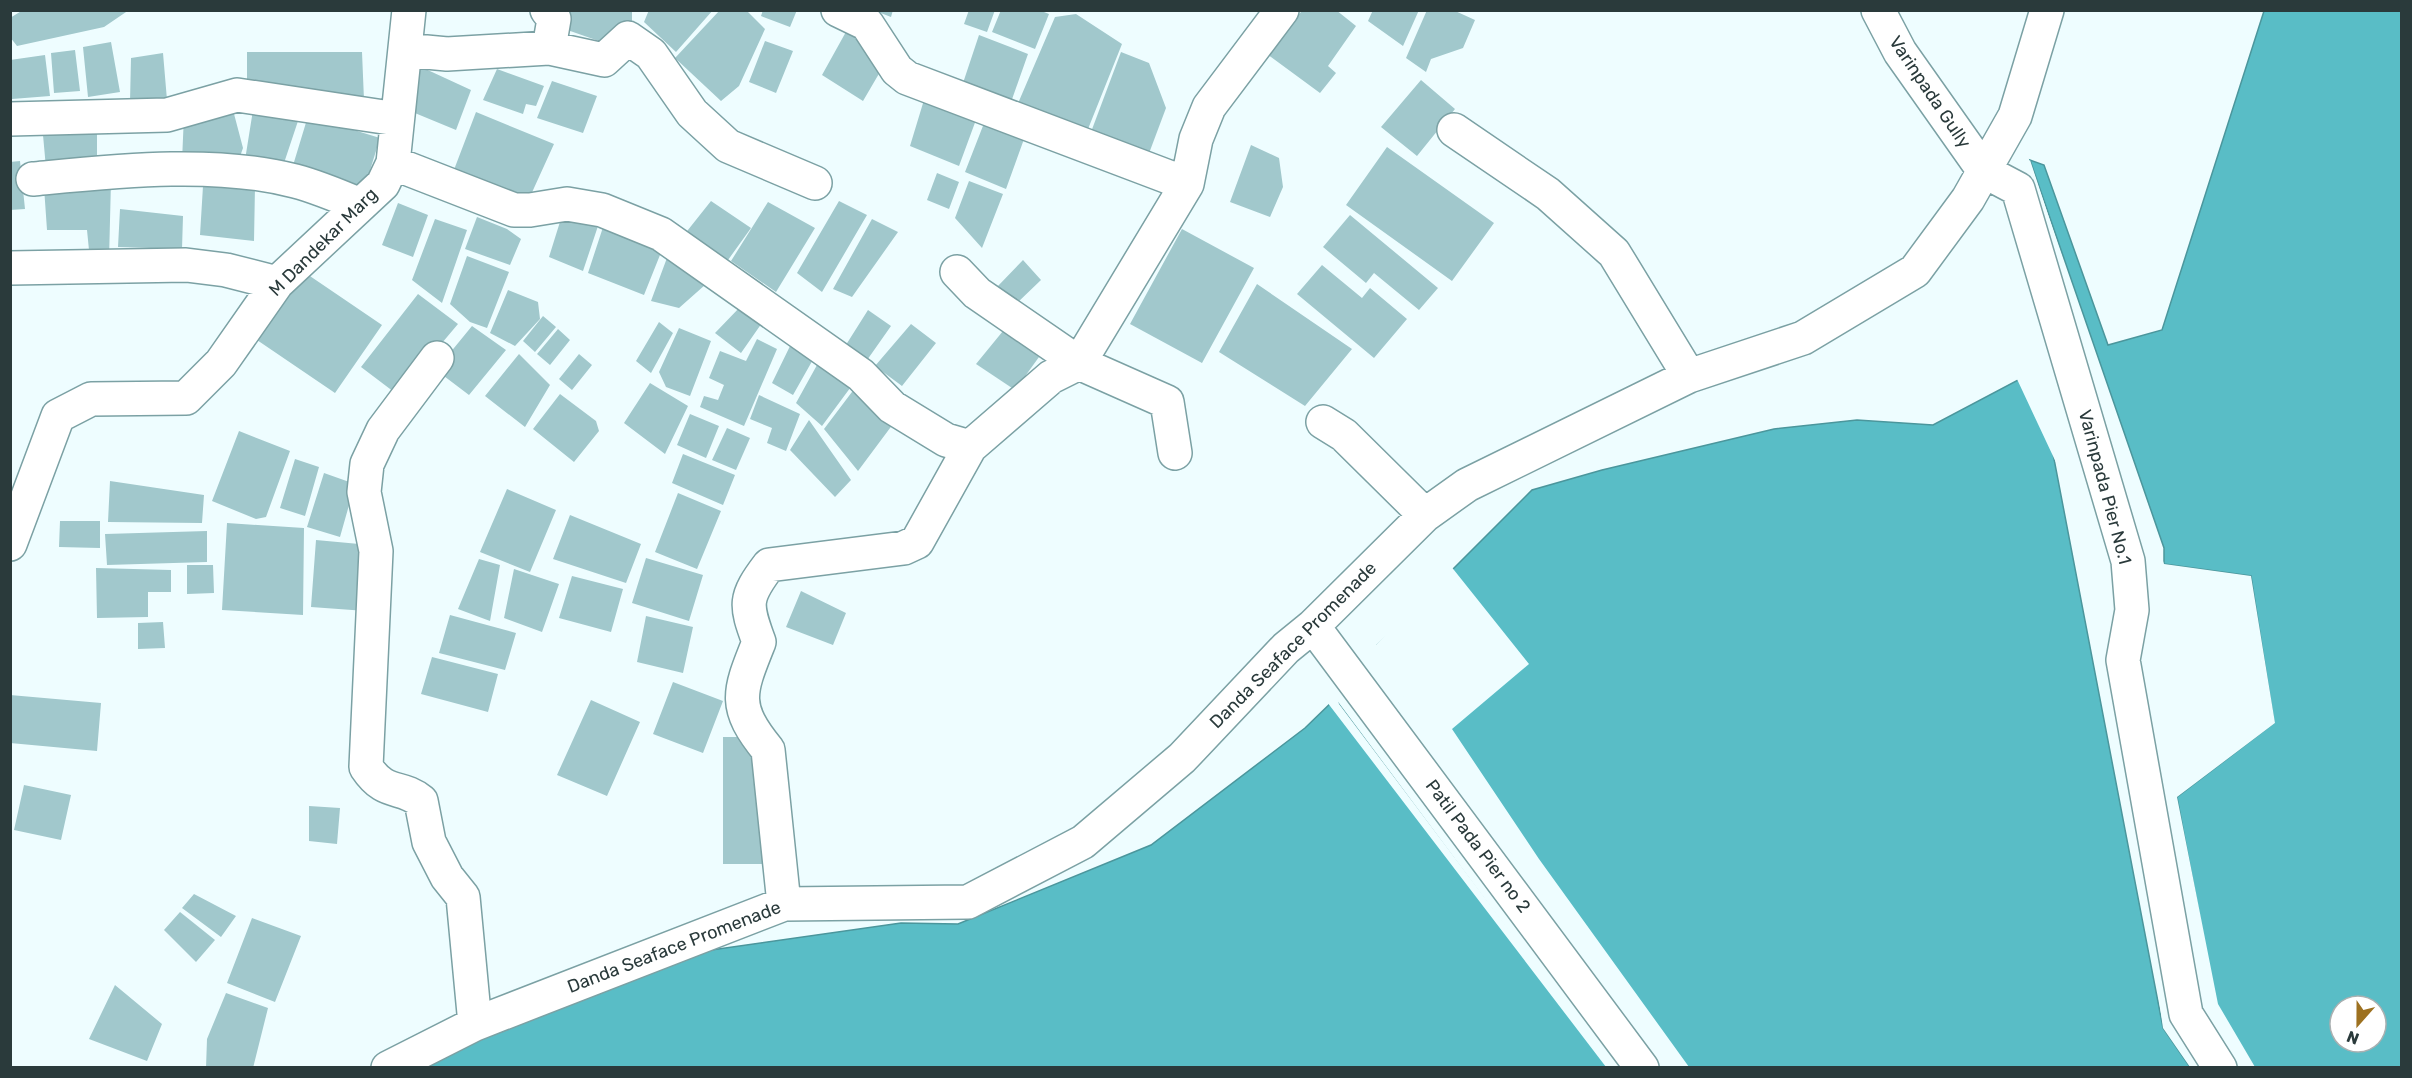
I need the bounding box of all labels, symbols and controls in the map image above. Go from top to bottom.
street label: Varinpada Gully [1884,32,1976,152]
street label: M Dandekar Marg [264,183,382,301]
street label: Varinpada Pier No.1 [2074,407,2136,567]
street label: Danda Seaface Promenade [1205,557,1381,733]
street label: Patil Pada Pier no 2 [1421,775,1535,917]
street label: Danda Seaface Promenade [564,896,784,998]
north arrow [2328,994,2388,1054]
text: N [2344,1027,2362,1048]

